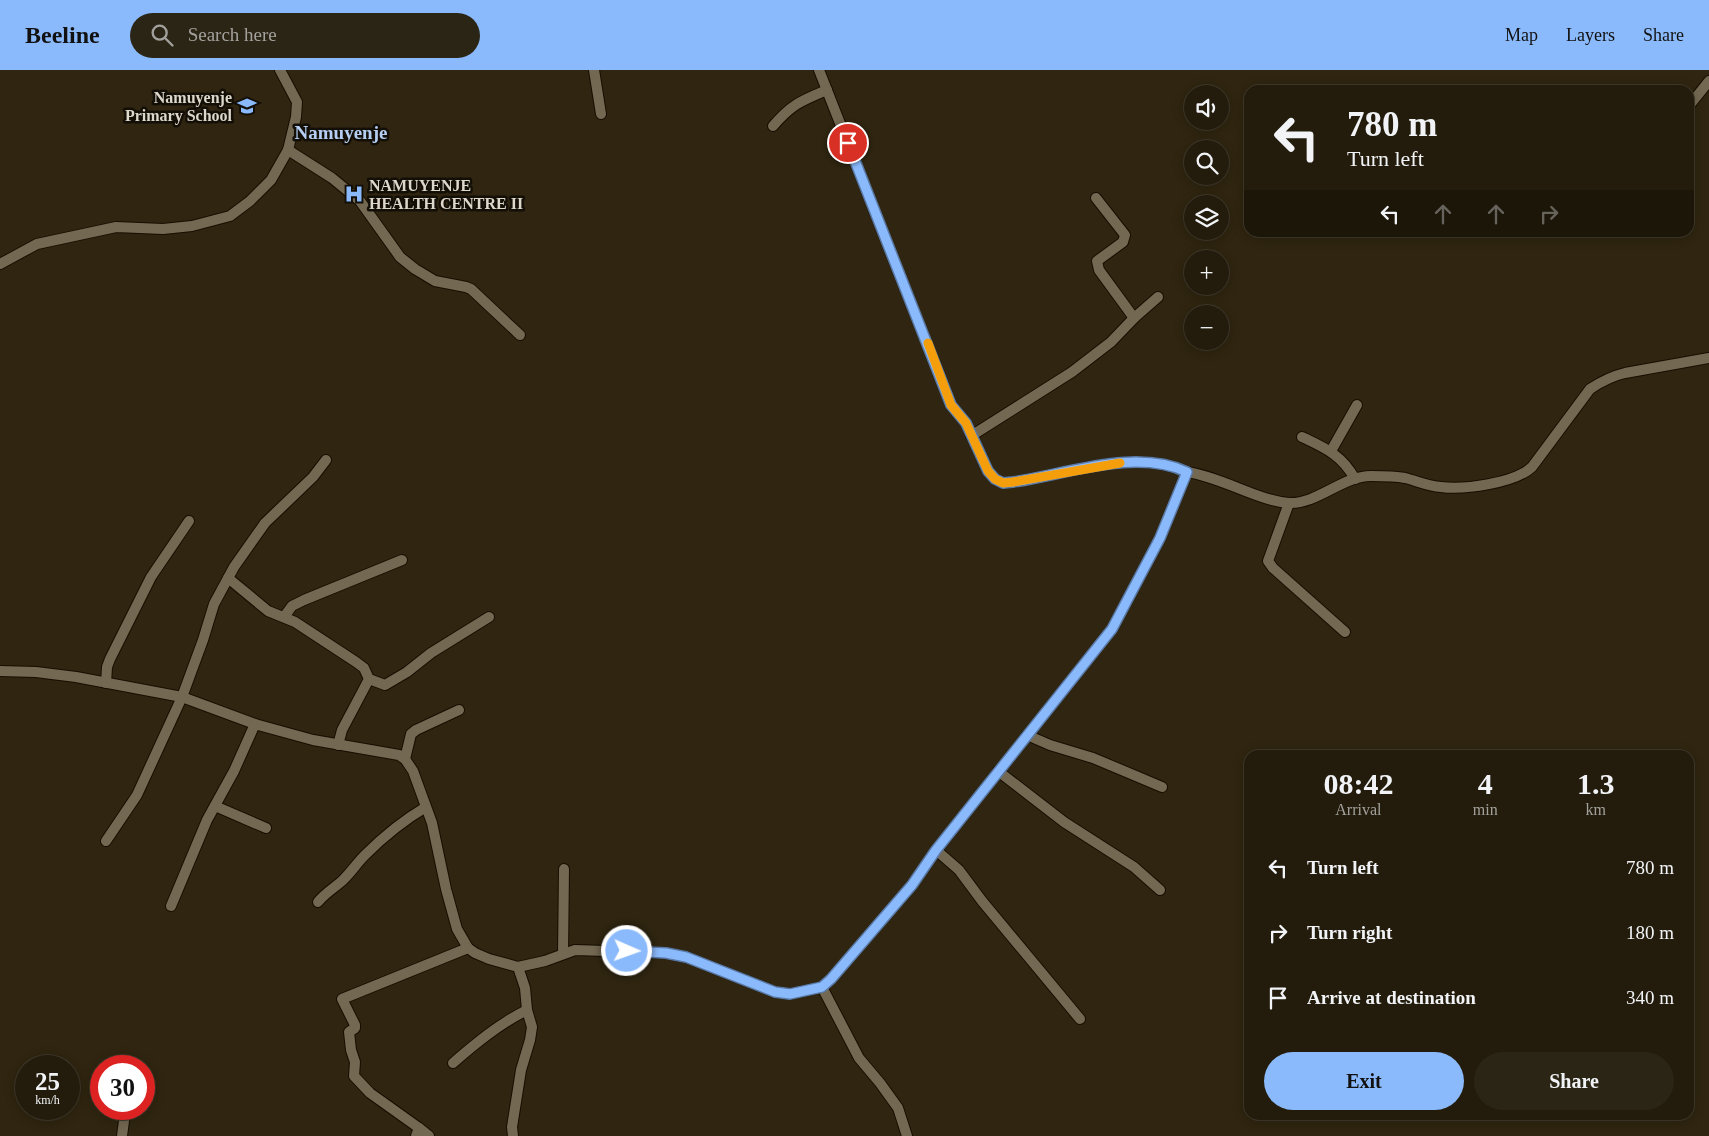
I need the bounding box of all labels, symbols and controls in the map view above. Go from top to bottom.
search box [130,13,480,58]
icon: search [148,21,176,49]
text: Beeline [25,22,100,48]
text: Search here [188,24,277,45]
text: Map [1505,25,1538,45]
text: Layers [1566,25,1615,45]
text: Share [1643,25,1684,45]
map controls [1184,85,1229,350]
button: sound [1184,85,1229,130]
place label: Namuyenje Primary School [125,89,233,125]
school or university icon: Namuyenje Primary School [236,95,258,117]
icon: left [1264,105,1329,170]
text: 780 m [1347,105,1437,144]
district label: Namuyenje [295,122,387,143]
pin [827,122,869,164]
icon: arrive [834,129,862,157]
button: search [1184,140,1229,185]
text: Turn left [1347,146,1424,171]
place label: NAMUYENJE HEALTH CENTRE II [369,177,523,212]
hospital icon: NAMUYENJE HEALTH CENTRE II [343,183,365,205]
button: layers [1184,195,1229,240]
icon: left [1376,200,1404,228]
icon: ahead [1429,200,1457,228]
icon: ahead [1482,200,1510,228]
icon: right [1535,200,1563,228]
button: + [1184,250,1229,295]
button: − [1184,305,1229,350]
text: 08:42 [1323,767,1393,800]
text: 4 [1478,767,1493,800]
text: 1.3 [1577,767,1615,800]
text: Arrival [1335,801,1381,818]
text: min [1473,801,1498,818]
text: km [1586,801,1606,818]
icon: left [1264,854,1292,882]
text: Turn left [1307,857,1379,878]
text: 780 m [1626,857,1674,878]
icon: right [1264,919,1292,947]
text: Turn right [1307,922,1392,943]
text: 180 m [1626,922,1674,943]
position arrow [600,924,652,976]
icon: arrive [1264,984,1292,1012]
text: Arrive at destination [1307,987,1476,1008]
text: 340 m [1626,987,1674,1008]
button: Exit [1264,1052,1464,1110]
button: Share [1474,1052,1674,1110]
speed limit sign: 30 [90,1055,155,1120]
text: 25 [35,1068,60,1095]
text: km/h [35,1093,60,1107]

